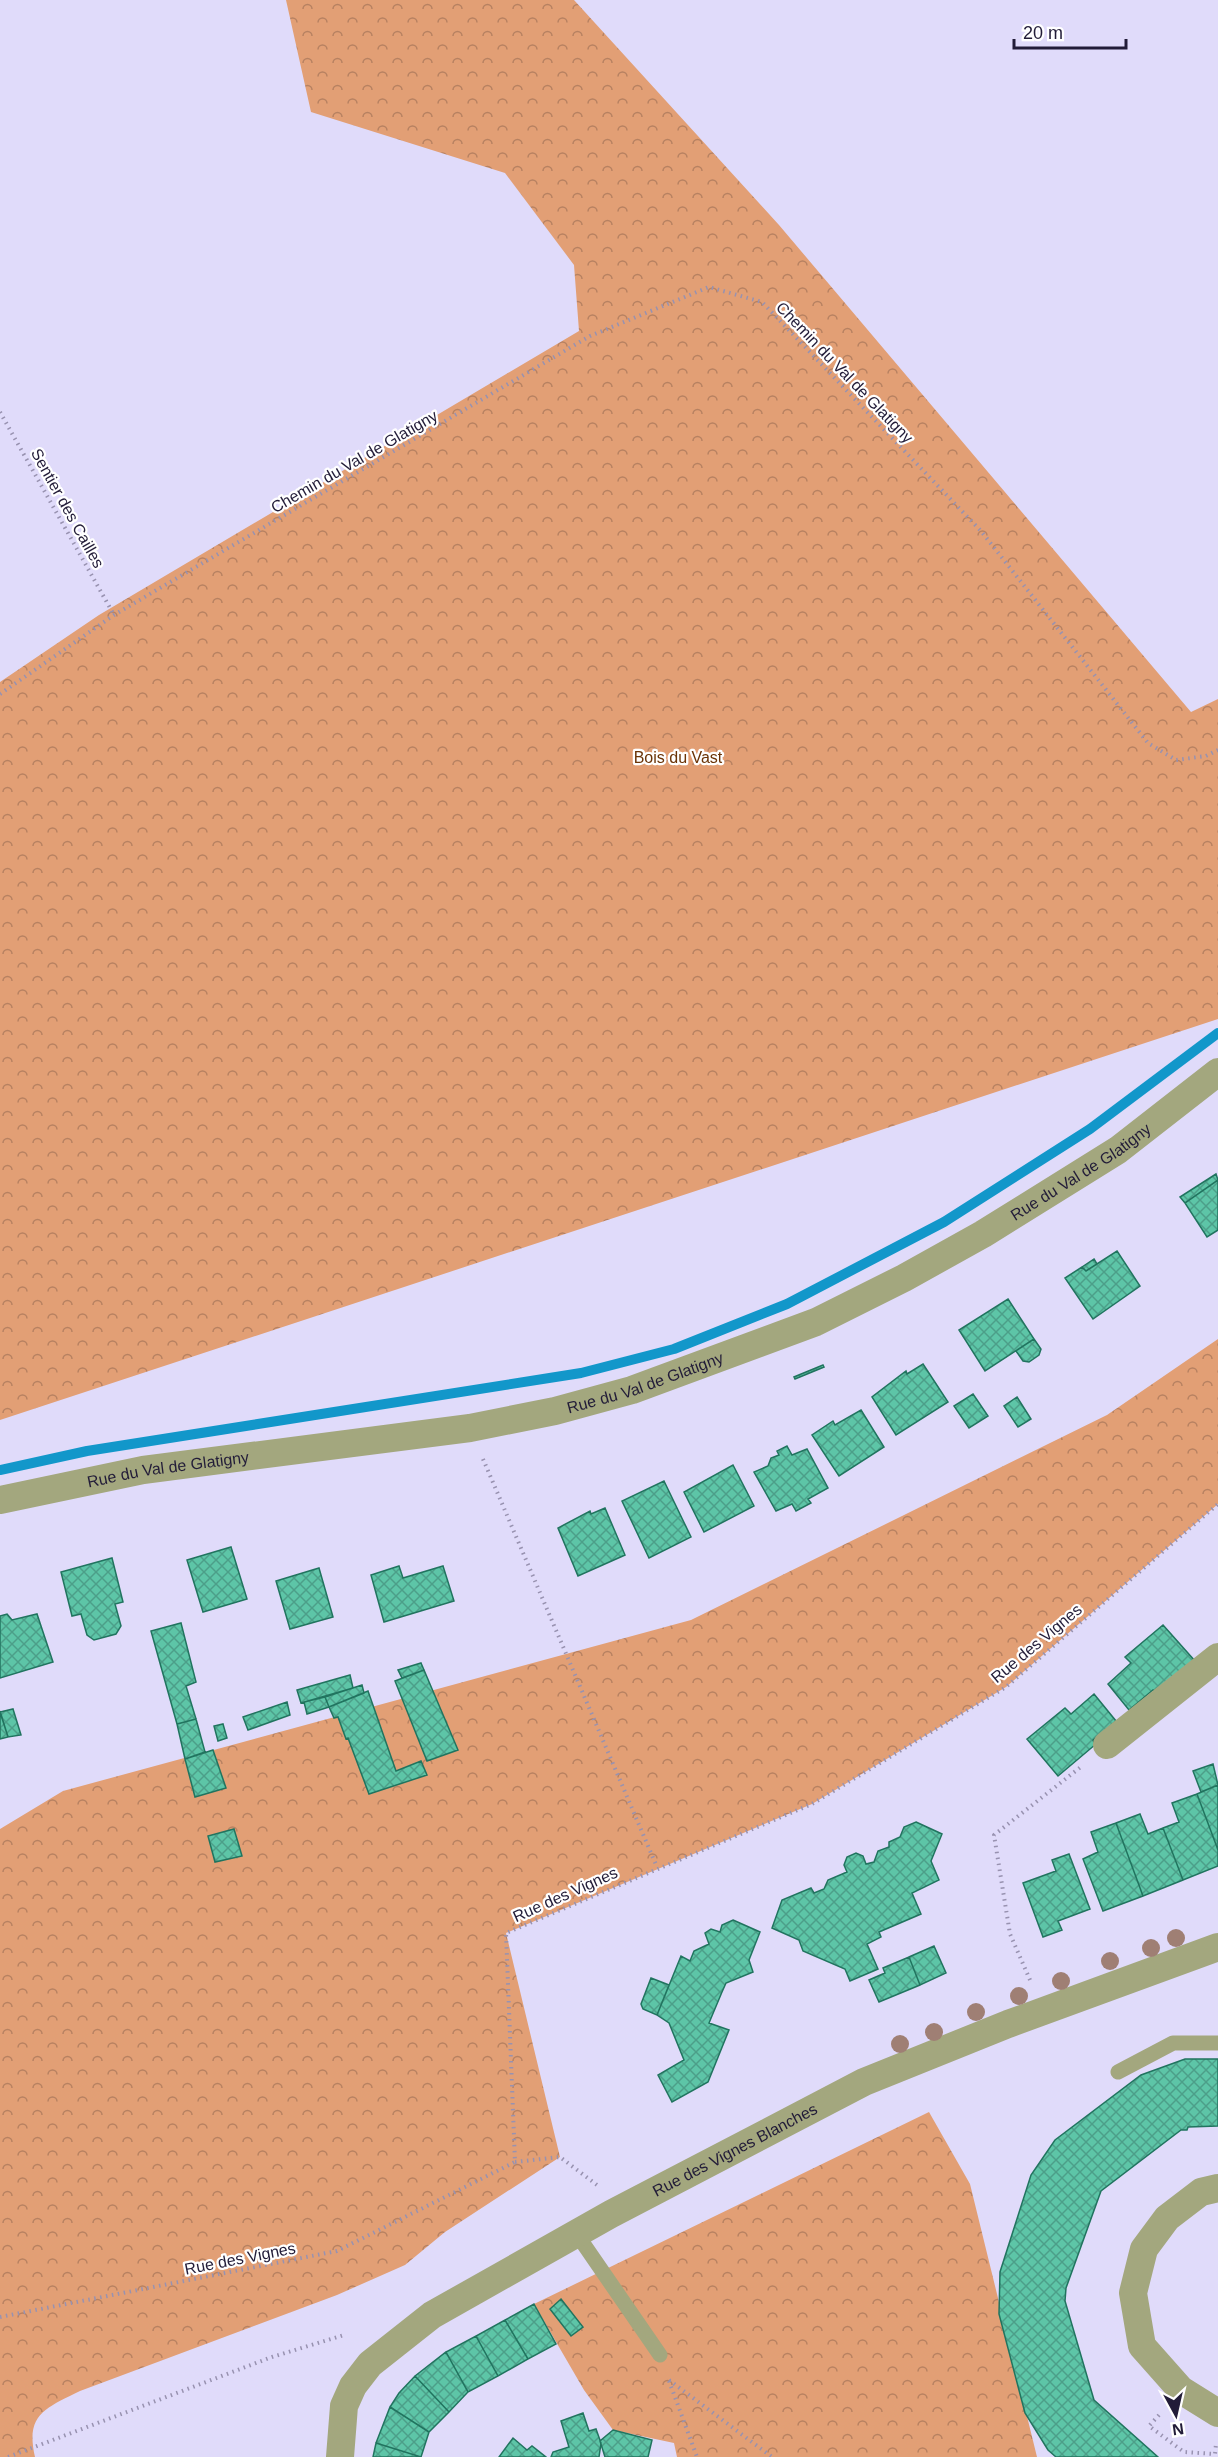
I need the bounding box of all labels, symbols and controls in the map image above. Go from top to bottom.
scale bar [1014,12,1126,50]
text: 20 m [1023,23,1063,43]
street label: Chemin du Val de Glatigny [773,298,916,446]
street label: Chemin du Val de Glatigny [268,407,440,516]
street label: Sentier des Cailles [28,446,107,571]
park label: Bois du Vast [634,749,723,766]
street label: Rue du Val de Glatigny [1008,1120,1154,1224]
street label: Rue du Val de Glatigny [565,1349,726,1416]
street label: Rue du Val de Glatigny [86,1448,250,1490]
street label: Rue des Vignes [988,1601,1085,1686]
street label: Rue des Vignes [510,1864,620,1925]
street label: Rue des Vignes Blanches [650,2100,820,2200]
street label: Rue des Vignes [183,2239,297,2278]
north arrow [1146,2385,1206,2445]
text: N [1171,2420,1185,2439]

